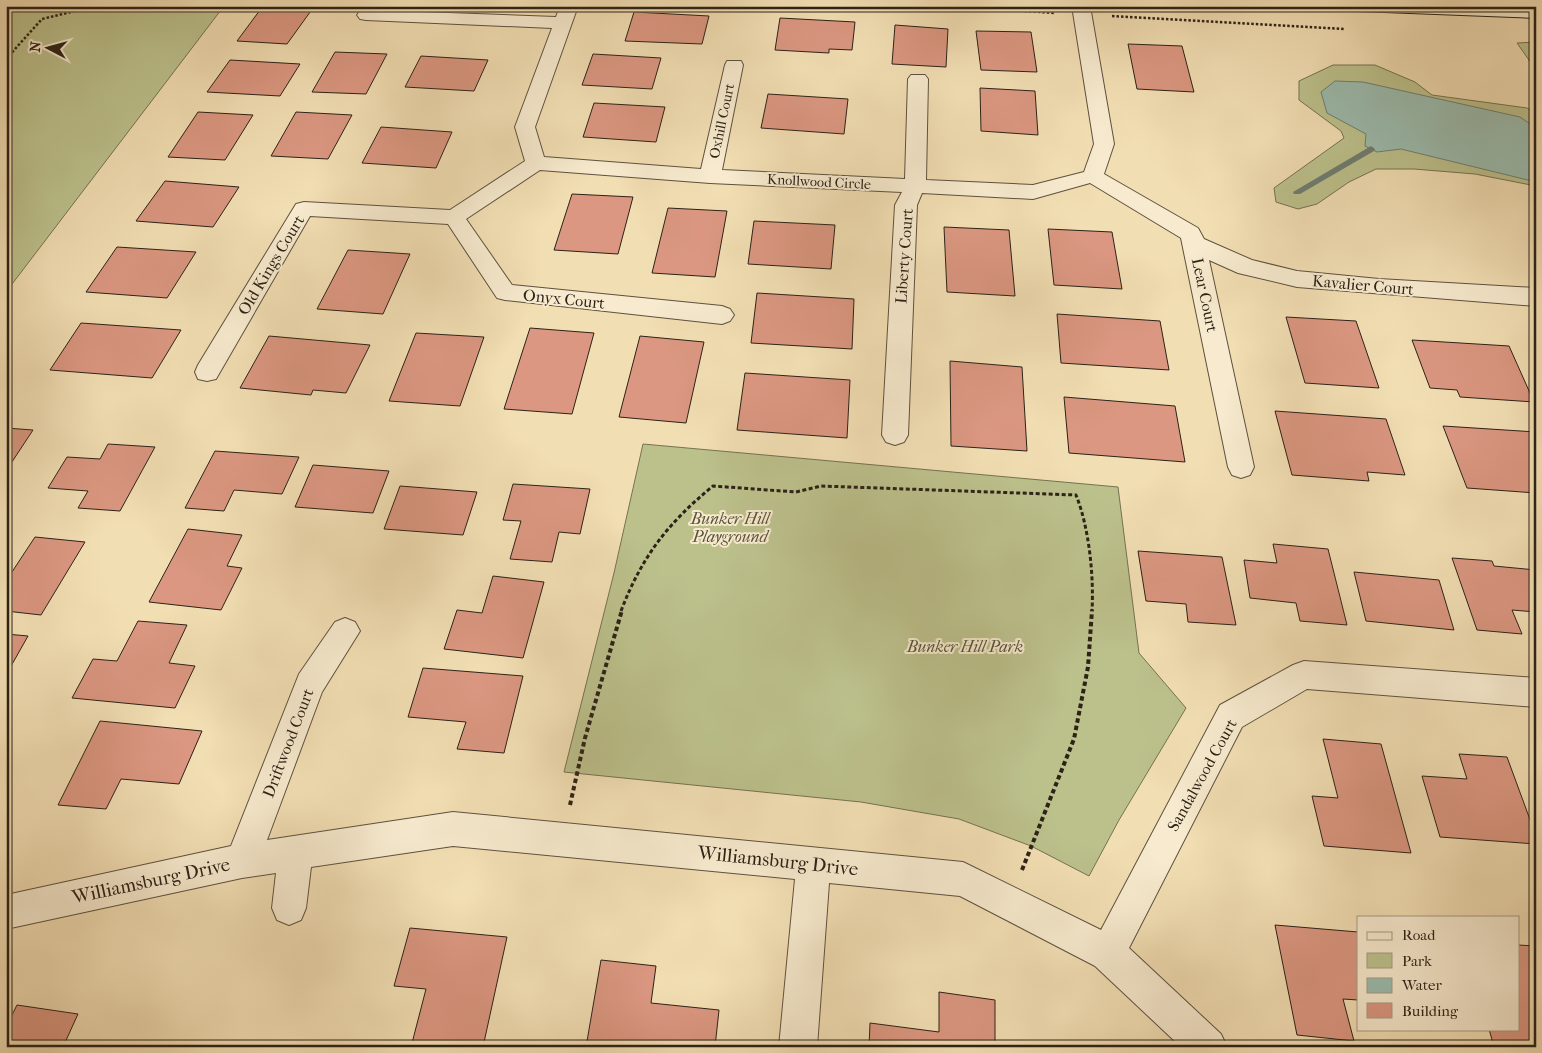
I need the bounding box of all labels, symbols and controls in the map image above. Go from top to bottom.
north arrow [22,22,72,72]
text: N [27,40,45,53]
street label: Oxhill Court [706,82,738,160]
street label: Knollwood Circle [767,171,871,193]
street label: Liberty Court [891,207,917,304]
street label: Old Kings Court [234,211,308,318]
street label: Lear Court [1188,256,1222,334]
street label: Kavalier Court [1311,271,1415,299]
street label: Onyx Court [522,285,606,313]
park label: Bunker Hill Playground [690,509,771,546]
park label: Bunker Hill Park [906,637,1023,656]
street label: Driftwood Court [259,686,318,800]
street label: Sandalwood Court [1163,715,1241,835]
street label: Williamsburg Drive [696,842,859,880]
street label: Williamsburg Drive [69,853,232,909]
legend [1357,916,1520,1030]
text: Road [1402,926,1436,944]
text: Park [1402,952,1432,970]
text: Water [1401,976,1442,994]
text: Building [1402,1002,1459,1020]

